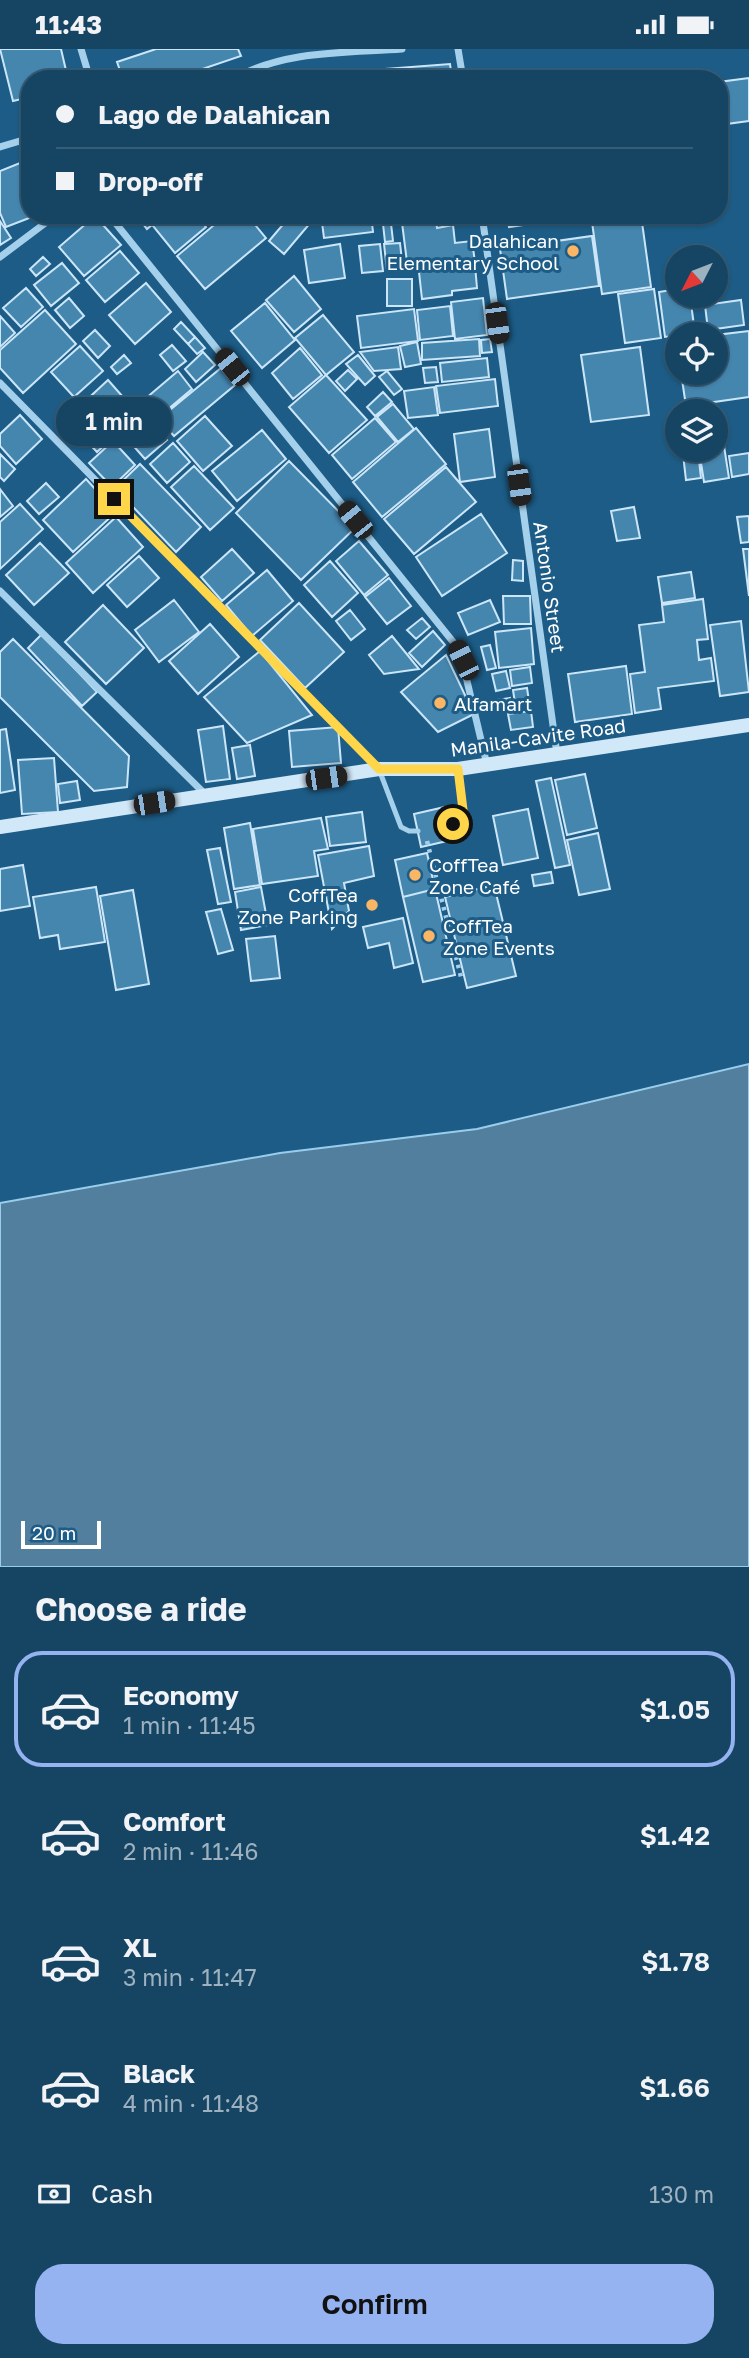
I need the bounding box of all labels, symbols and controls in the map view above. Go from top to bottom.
text: 11:43 [35,9,102,40]
text: Lago de Dalahican [98,99,330,130]
text: Drop-off [98,166,203,197]
place label: Dalahican Elementary School [386,229,559,274]
marker: Dalahican Elementary School [565,243,581,259]
north arrow [665,245,728,308]
map controls [665,245,728,462]
car [484,301,511,345]
button: locate [665,322,728,385]
car [211,344,254,390]
callout: 1 min [56,398,172,447]
button: layers [665,399,728,462]
text: 1 min [85,407,143,435]
car [506,463,533,507]
route end [98,483,130,515]
car [334,497,377,543]
street label: Antonio Street [529,520,571,654]
car [445,637,482,683]
place label: Alfamart [454,692,532,715]
marker: Alfamart [432,695,448,711]
street label: Manila-Cavite Road [449,713,627,761]
car [304,765,349,791]
car [132,789,177,817]
route start [437,808,469,840]
place label: CoffTea Zone Café [429,853,520,898]
marker: CoffTea Zone Café [407,867,423,883]
place label: CoffTea Zone Parking [239,883,358,928]
marker: CoffTea Zone Parking [364,897,380,913]
place label: CoffTea Zone Events [443,914,555,959]
marker: CoffTea Zone Events [421,928,437,944]
scale bar [21,1518,102,1550]
text: 20 m [32,1521,76,1544]
text: Choose a ride [35,1590,247,1628]
icon: car [39,1678,102,1741]
text: Economy [123,1680,239,1711]
text: $1.05 [640,1694,710,1725]
text: 1 min · 11:45 [123,1711,256,1739]
icon: car [39,1804,102,1867]
text: Comfort [123,1806,226,1837]
text: $1.42 [640,1820,710,1851]
text: 2 min · 11:46 [123,1837,258,1865]
icon: car [39,1930,102,1993]
text: XL [123,1932,157,1963]
text: $1.78 [641,1946,710,1977]
text: 3 min · 11:47 [123,1963,257,1991]
icon: car [39,2056,102,2119]
text: Black [123,2058,195,2089]
text: $1.66 [639,2072,710,2103]
text: 4 min · 11:48 [123,2089,259,2117]
icon: cash [35,2175,73,2213]
text: Cash [91,2178,153,2209]
text: 130 m [649,2180,714,2208]
button: Confirm [35,2264,714,2344]

